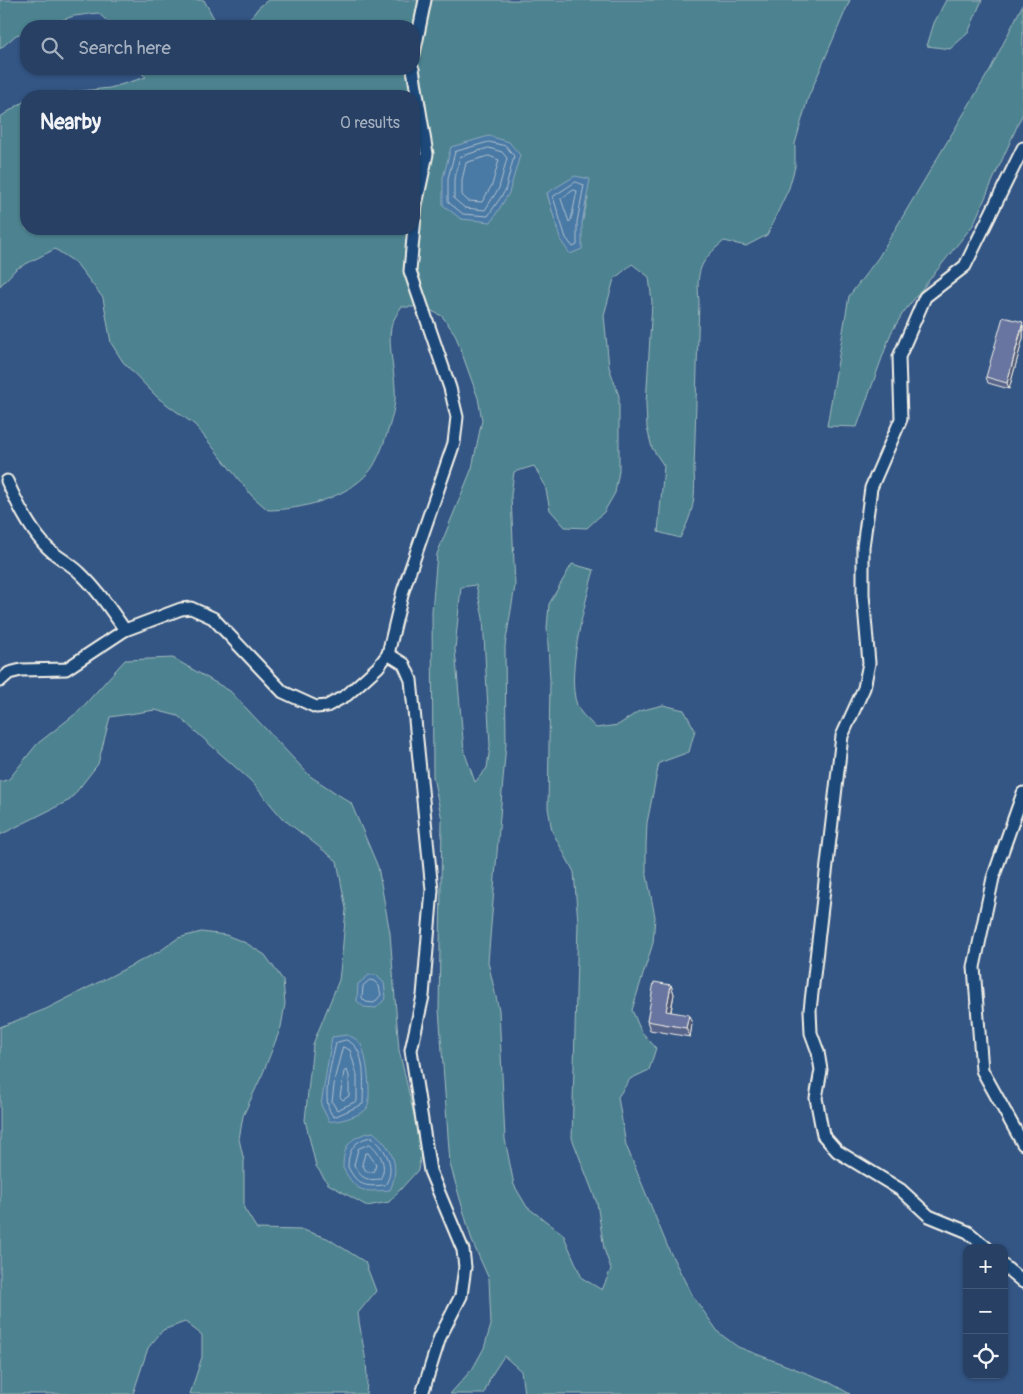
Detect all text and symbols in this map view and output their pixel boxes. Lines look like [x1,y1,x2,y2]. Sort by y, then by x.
search box [20,20,420,75]
icon: search [38,34,66,62]
text: Search here [78,36,171,60]
text: Nearby [40,109,101,136]
text: 0 results [340,113,400,133]
map controls [963,1244,1008,1379]
button: + [963,1244,1008,1289]
button: − [963,1289,1008,1334]
button: locate [963,1334,1008,1379]

